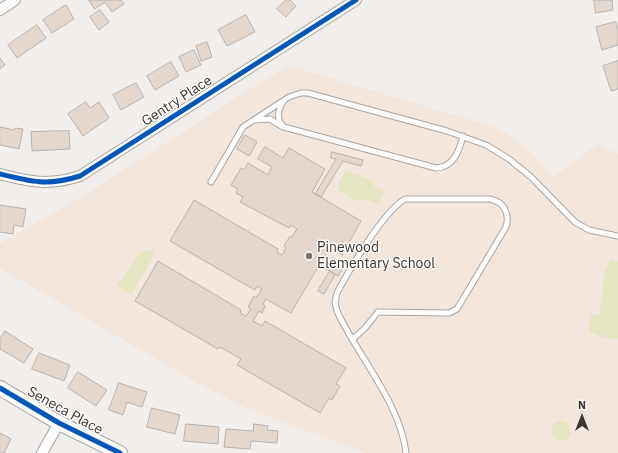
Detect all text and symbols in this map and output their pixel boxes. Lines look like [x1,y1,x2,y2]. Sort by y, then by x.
street label: Gentry Place [139,72,215,130]
place label: Pinewood Elementary School [317,240,435,272]
marker: Pinewood Elementary School [304,251,314,261]
street label: Seneca Place [24,383,106,439]
north arrow [562,397,602,437]
text: N [578,398,586,412]

